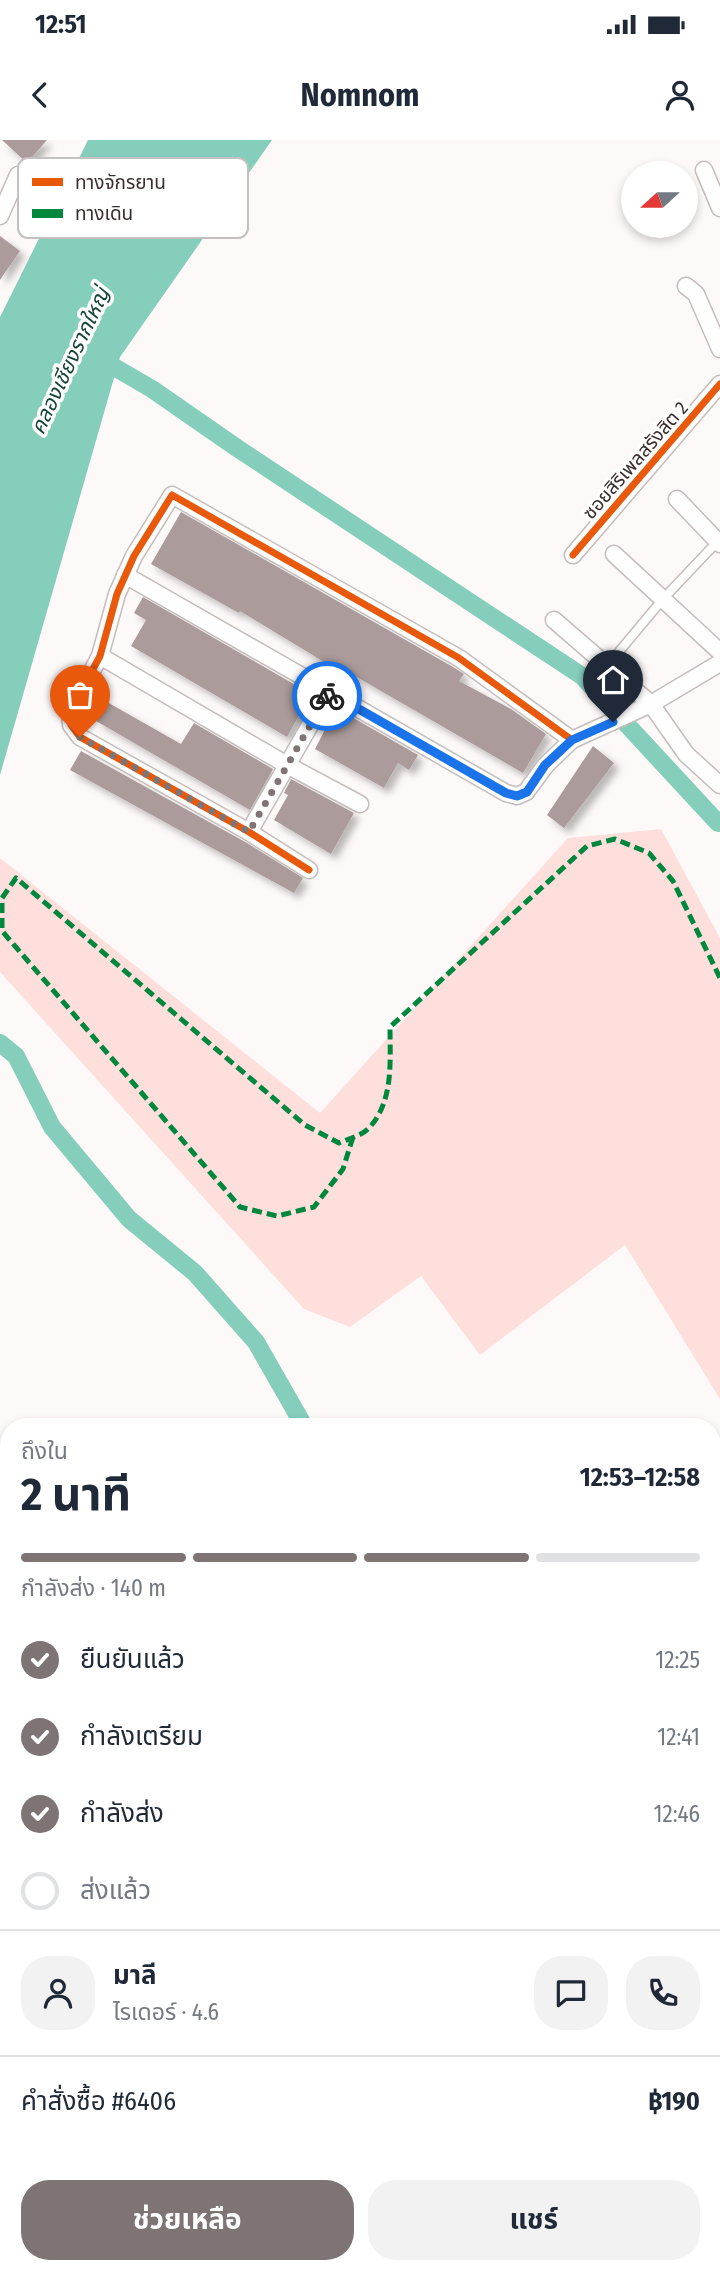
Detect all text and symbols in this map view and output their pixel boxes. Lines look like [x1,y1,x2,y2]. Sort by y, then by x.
text: 12:51 [35,9,87,40]
icon: back [21,76,59,114]
text: Nomnom [301,76,419,114]
icon: person [661,76,699,114]
legend [18,158,248,238]
north arrow [621,161,698,238]
map controls [621,161,698,238]
text: ทางจักรยาน [75,171,166,194]
text: ทางเดิน [75,202,133,225]
water label: คลองเชียงรากใหญ่ [25,281,117,438]
street label: ซอยสิริเพลสรังสิต 2 [578,397,693,524]
pin [583,650,643,722]
courier [292,661,362,731]
icon: home [594,661,632,699]
pin [50,665,110,737]
icon: bag [61,676,99,714]
icon: bike [308,677,346,715]
text: ถึงใน [21,1437,68,1465]
text: 12:53–12:58 [580,1462,700,1493]
text: 2 นาที [21,1467,131,1522]
text: กำลังส่ง · 140 m [21,1574,166,1602]
icon: check [21,1641,59,1679]
text: ยืนยันแล้ว [80,1644,185,1675]
text: 12:25 [655,1646,700,1674]
icon: check [21,1718,59,1756]
text: กำลังเตรียม [80,1721,203,1752]
text: 12:41 [657,1723,700,1751]
icon: check [21,1795,59,1833]
text: กำลังส่ง [80,1798,164,1829]
text: 12:46 [654,1800,700,1828]
text: ส่งแล้ว [80,1875,151,1906]
button: person [21,1956,95,2030]
button: chat [534,1956,608,2030]
button: phone [626,1956,700,2030]
text: มาลี [113,1960,157,1991]
text: ไรเดอร์ · 4.6 [113,1998,219,2026]
text: คำสั่งซื้อ #6406 [21,2086,176,2117]
text: ฿190 [648,2086,700,2117]
button: ช่วยเหลือ [21,2180,354,2260]
button: แชร์ [368,2180,700,2260]

